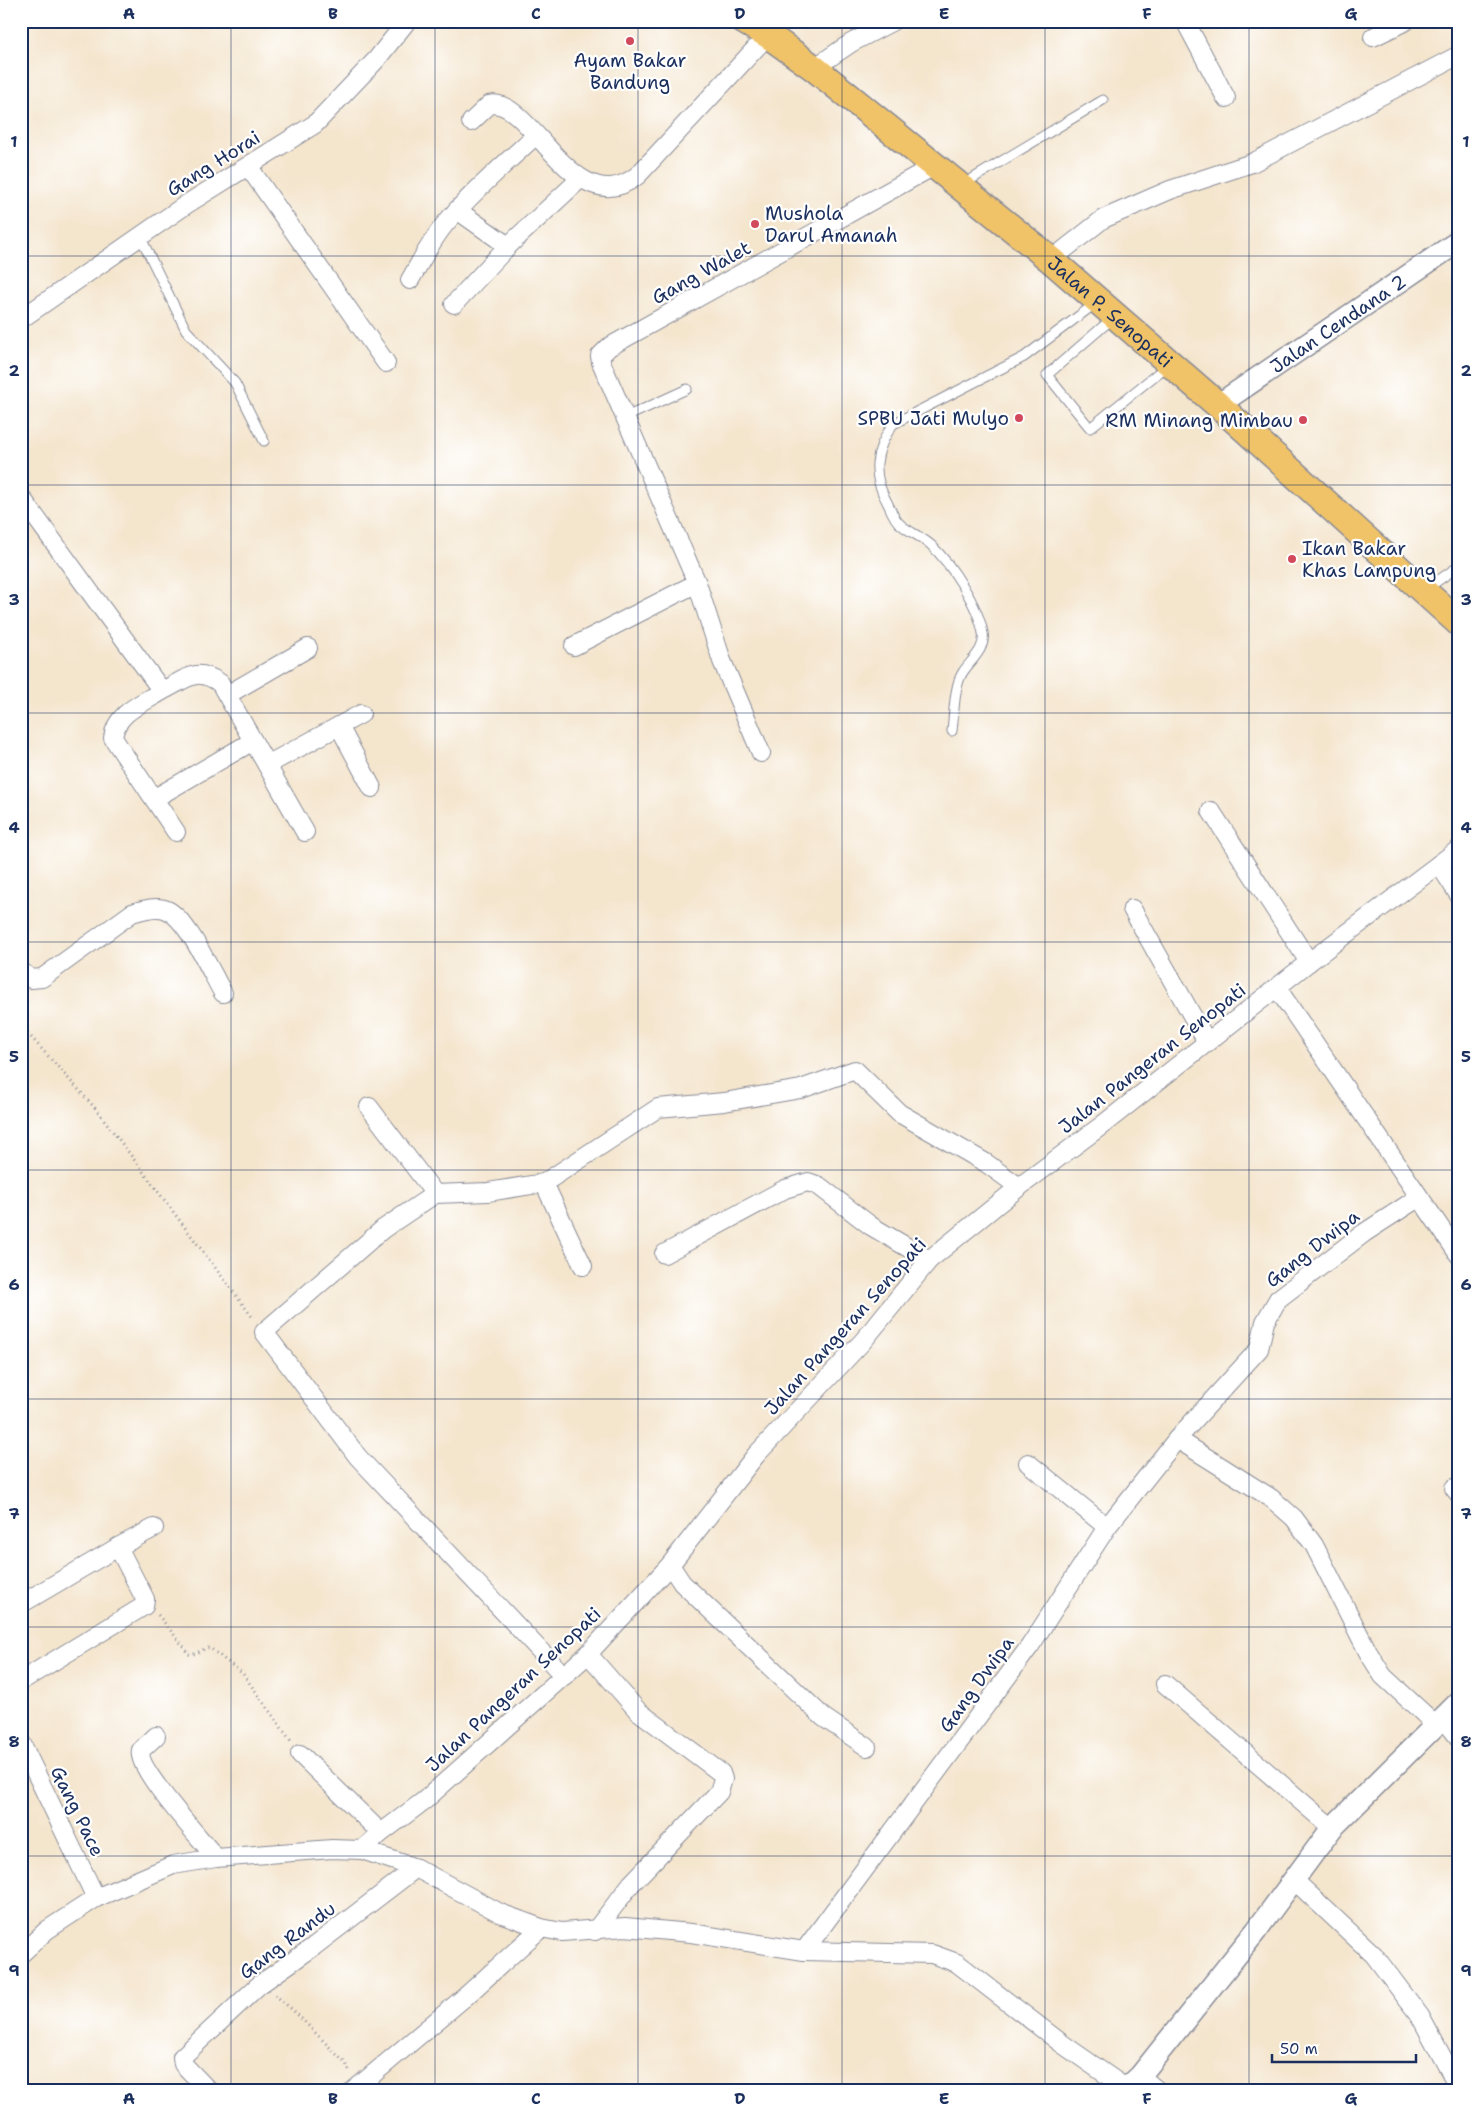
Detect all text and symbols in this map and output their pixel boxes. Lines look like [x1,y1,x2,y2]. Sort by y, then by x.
text: A [123,3,135,24]
text: B [328,3,338,24]
text: C [531,3,541,24]
text: D [734,3,746,24]
text: E [939,3,949,24]
text: F [1142,3,1152,24]
text: G [1345,3,1358,24]
marker: Ayam Bakar Bandung [624,35,636,47]
place label: Ayam Bakar Bandung [574,48,686,95]
street label: Gang Horai [162,125,265,202]
text: 1 [10,131,18,152]
text: 1 [1462,131,1470,152]
place label: Mushola Darul Amanah [765,201,898,248]
marker: Mushola Darul Amanah [749,218,761,230]
street label: Gang Walet [647,235,755,310]
street label: Jalan P. Senopati [1042,251,1178,373]
street label: Jalan Cendana 2 [1265,269,1411,379]
text: 2 [8,360,20,381]
text: 2 [1460,360,1472,381]
place label: SPBU Jati Mulyo [858,406,1009,431]
place label: RM Minang Mimbau [1105,408,1293,433]
marker: SPBU Jati Mulyo [1013,412,1025,424]
marker: RM Minang Mimbau [1297,414,1309,426]
place label: Ikan Bakar Khas Lampung [1302,536,1436,583]
marker: Ikan Bakar Khas Lampung [1286,553,1298,565]
text: 3 [8,589,20,610]
text: 3 [1460,589,1472,610]
text: 4 [8,817,20,838]
text: 4 [1460,817,1472,838]
street label: Jalan Pangeran Senopati [1054,977,1251,1139]
text: 5 [9,1046,19,1067]
text: 5 [1461,1046,1471,1067]
street label: Gang Dwipa [1260,1204,1365,1293]
street label: Jalan Pangeran Senopati [759,1232,932,1421]
text: 6 [8,1274,20,1295]
text: 6 [1460,1274,1472,1295]
text: 7 [8,1503,20,1524]
text: 7 [1460,1503,1472,1524]
street label: Jalan Pangeran Senopati [420,1601,606,1777]
street label: Gang Dwipa [933,1631,1020,1737]
text: 8 [8,1731,20,1752]
text: 8 [1460,1731,1472,1752]
street label: Gang Pace [45,1762,110,1861]
street label: Gang Randu [234,1896,341,1985]
text: 9 [8,1960,20,1981]
text: 9 [1460,1960,1472,1981]
scale bar [1272,2032,1416,2064]
text: 50 m [1280,2039,1318,2059]
text: A [123,2088,135,2109]
text: B [328,2088,338,2109]
text: C [531,2088,541,2109]
text: D [734,2088,746,2109]
text: E [939,2088,949,2109]
text: F [1142,2088,1152,2109]
text: G [1345,2088,1358,2109]

